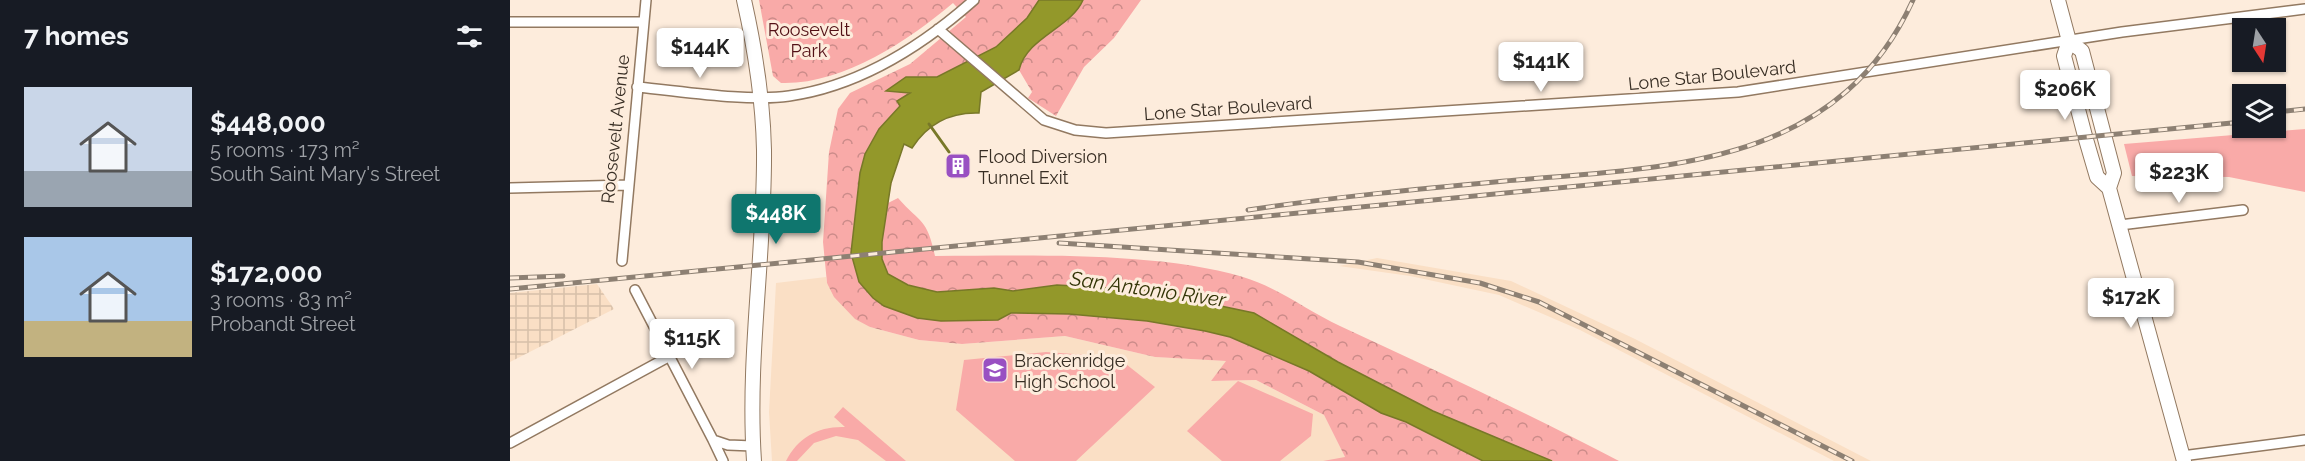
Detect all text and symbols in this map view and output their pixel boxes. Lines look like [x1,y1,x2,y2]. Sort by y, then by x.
north arrow [2232,18,2286,72]
map controls [2232,18,2286,138]
park label: Roosevelt Park [768,19,850,61]
icon: filters [453,20,486,53]
text: 7 homes [24,21,129,51]
pin: $144K [658,28,742,79]
text: $144K [671,35,729,59]
pin: $141K [1499,42,1583,93]
text: $141K [1512,49,1570,73]
street label: Roosevelt Avenue [597,53,633,205]
street label: Lone Star Boulevard [1627,56,1797,94]
pin: $206K [2023,70,2107,121]
text: $206K [2034,77,2096,101]
button: layers [2232,84,2286,138]
street label: Lone Star Boulevard [1143,92,1313,124]
text: $448,000 [210,108,326,138]
icon: home [72,111,144,183]
text: 5 rooms · 173 m² [210,138,360,162]
place label: Flood Diversion Tunnel Exit [978,146,1107,188]
building icon: Flood Diversion Tunnel Exit [943,151,973,181]
pin: $223K [2137,153,2221,204]
text: $223K [2149,160,2209,184]
text: South Saint Mary's Street [210,162,440,186]
pin: $448K [734,194,818,245]
text: $448K [746,201,806,225]
text: $172,000 [210,258,323,288]
icon: home [72,261,144,333]
water label: San Antonio River [1068,266,1228,312]
pin: $172K [2089,278,2173,329]
text: $172K [2102,285,2160,309]
text: 3 rooms · 83 m² [210,288,352,312]
text: Probandt Street [210,312,356,336]
pin: $115K [650,319,734,370]
text: $115K [664,326,720,350]
place label: Brackenridge High School [1014,350,1126,392]
school or university icon: Brackenridge High School [980,355,1010,385]

